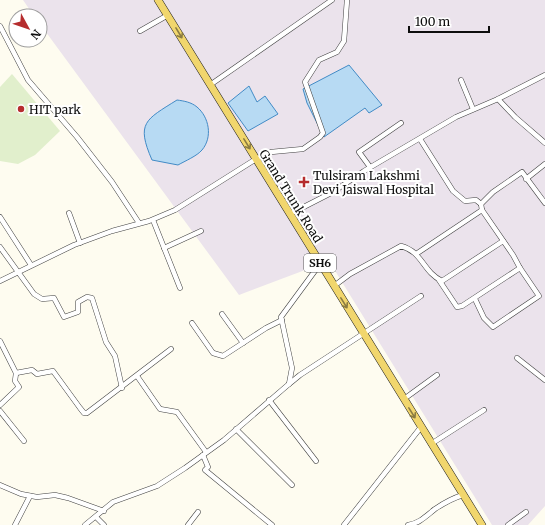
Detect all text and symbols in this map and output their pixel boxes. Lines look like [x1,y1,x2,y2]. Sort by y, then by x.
north arrow [8,8,48,48]
scale bar [409,8,489,34]
text: 100 m [415,14,450,29]
text: N [27,27,44,42]
one-way arrow [175,27,183,39]
place label: HIT park [29,102,81,117]
marker: HIT park [16,104,26,114]
one-way arrow [243,138,251,150]
street label: Grand Trunk Road [256,147,326,245]
place label: Tulsiram Lakshmi Devi Jaiswal Hospital [313,168,434,197]
marker: Tulsiram Lakshmi Devi Jaiswal Hospital [298,176,310,188]
road number: SH6 [304,254,336,272]
one-way arrow [340,297,348,308]
one-way arrow [409,407,417,419]

